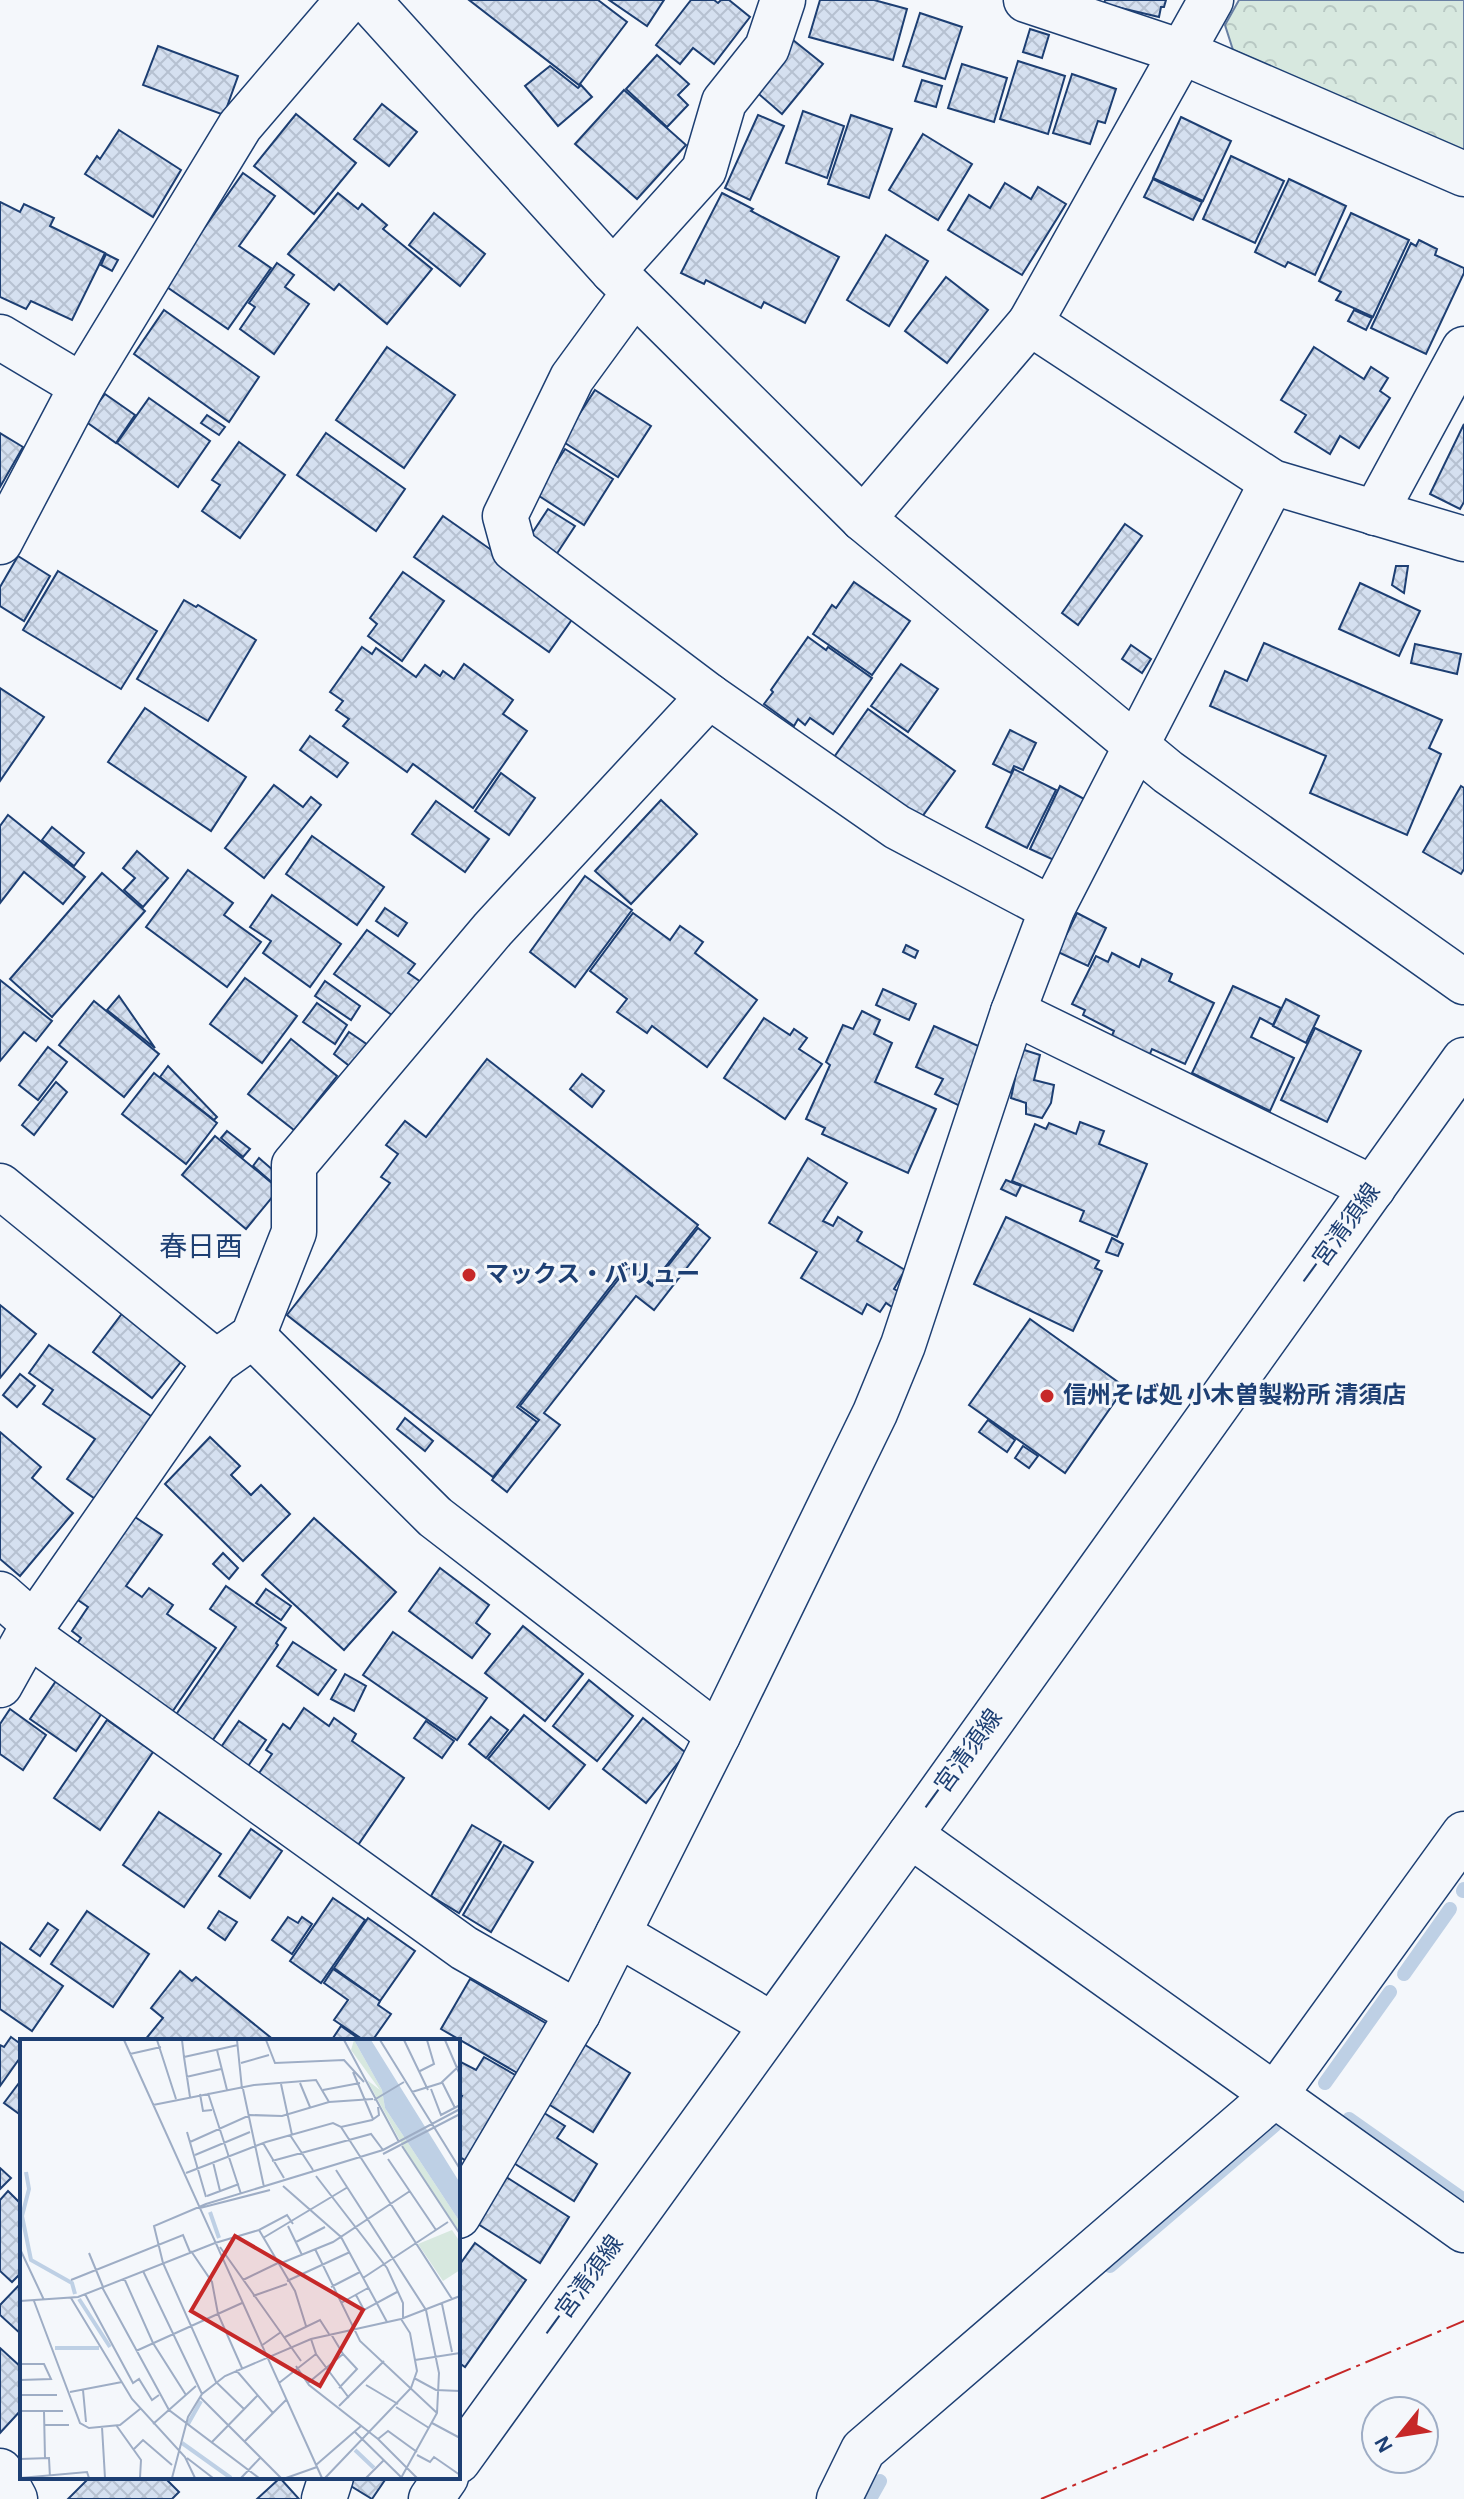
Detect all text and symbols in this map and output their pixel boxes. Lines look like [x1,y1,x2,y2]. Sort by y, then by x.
street label: 一宮清須線 [1293,1178,1385,1291]
district label: 春日酉 [159,1232,243,1262]
place label: マックス・バリュー [485,1261,700,1287]
marker: マックス・バリュー [460,1266,478,1284]
place label: 信州そば処 小木曽製粉所 清須店 [1063,1382,1406,1408]
marker: 信州そば処 小木曽製粉所 清須店 [1038,1387,1056,1405]
street label: 一宮清須線 [915,1704,1007,1817]
inset map [20,2039,460,2479]
street label: 一宮清須線 [536,2230,628,2343]
north arrow [1360,2395,1440,2475]
text: N [1370,2432,1397,2457]

